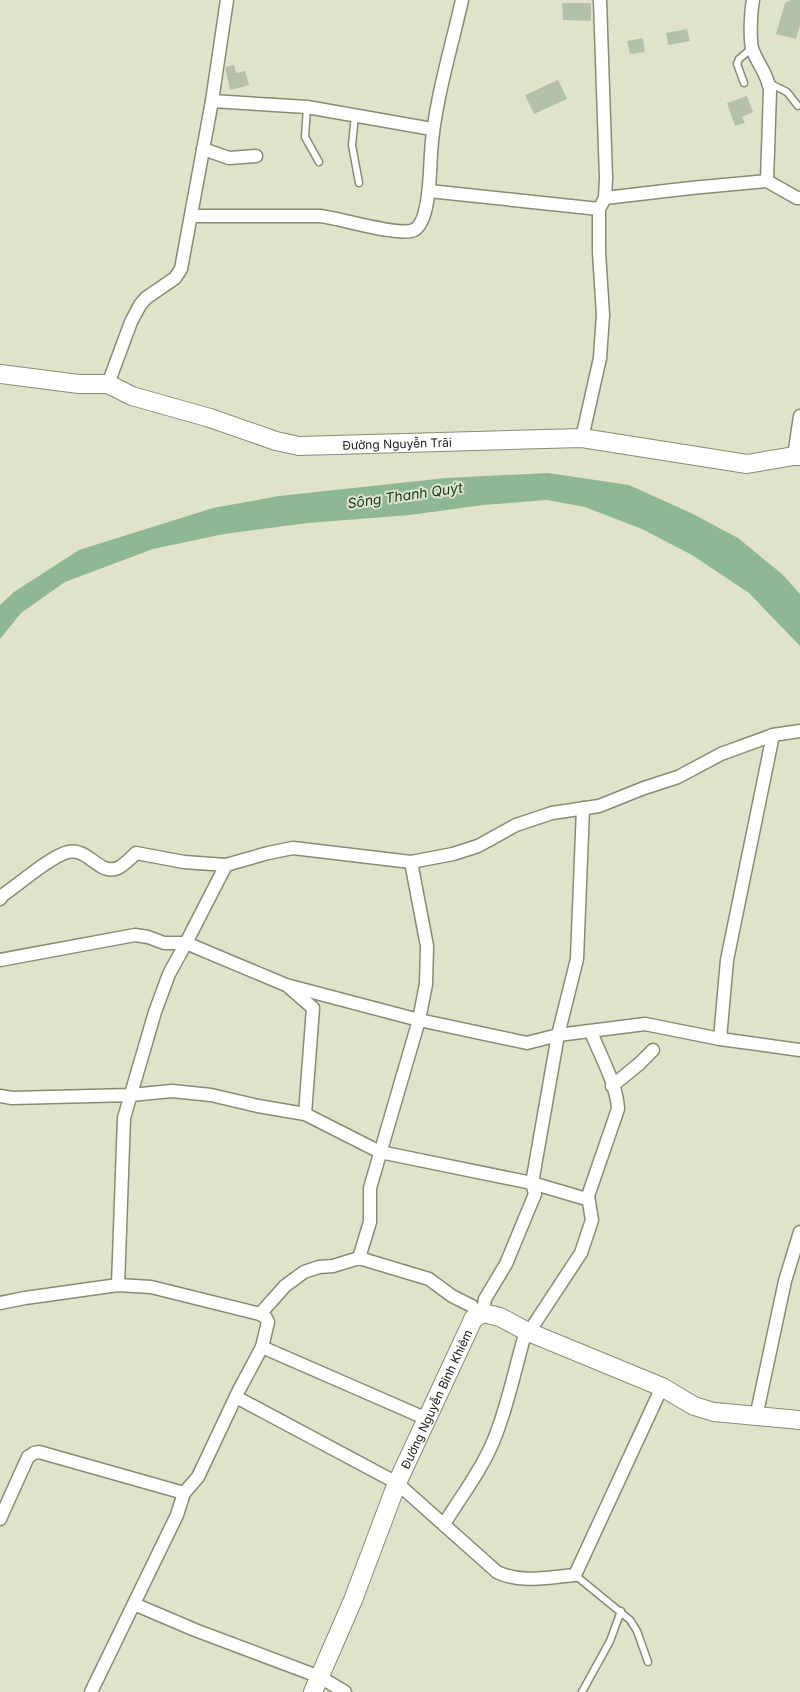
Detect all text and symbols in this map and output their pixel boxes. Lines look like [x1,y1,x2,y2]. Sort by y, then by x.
street label: Đường Nguyễn Trãi [342,434,452,452]
water label: Sông Thanh Quýt [346,478,464,512]
street label: Đường Nguyễn Bỉnh Khiêm [397,1327,475,1471]

